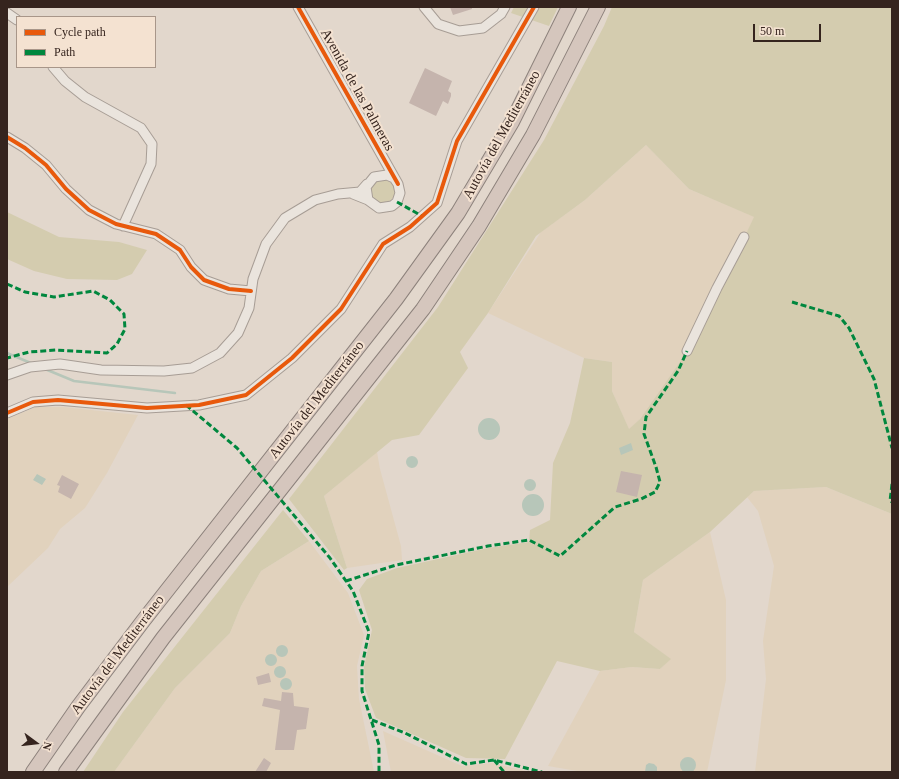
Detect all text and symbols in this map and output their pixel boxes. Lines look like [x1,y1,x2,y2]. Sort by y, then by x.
legend [16,16,156,68]
scale bar [755,16,823,42]
text: 50 m [760,24,784,38]
text: Cycle path [54,25,106,39]
street label: Avenida de las Palmeras [316,26,398,154]
text: Path [54,45,75,59]
street label: Autovía del Mediterráneo [460,68,544,202]
street label: Autovía del Mediterráneo [266,338,368,462]
street label: Autovía del Mediterráneo [68,592,168,718]
north arrow [16,723,56,763]
text: N [41,741,54,751]

